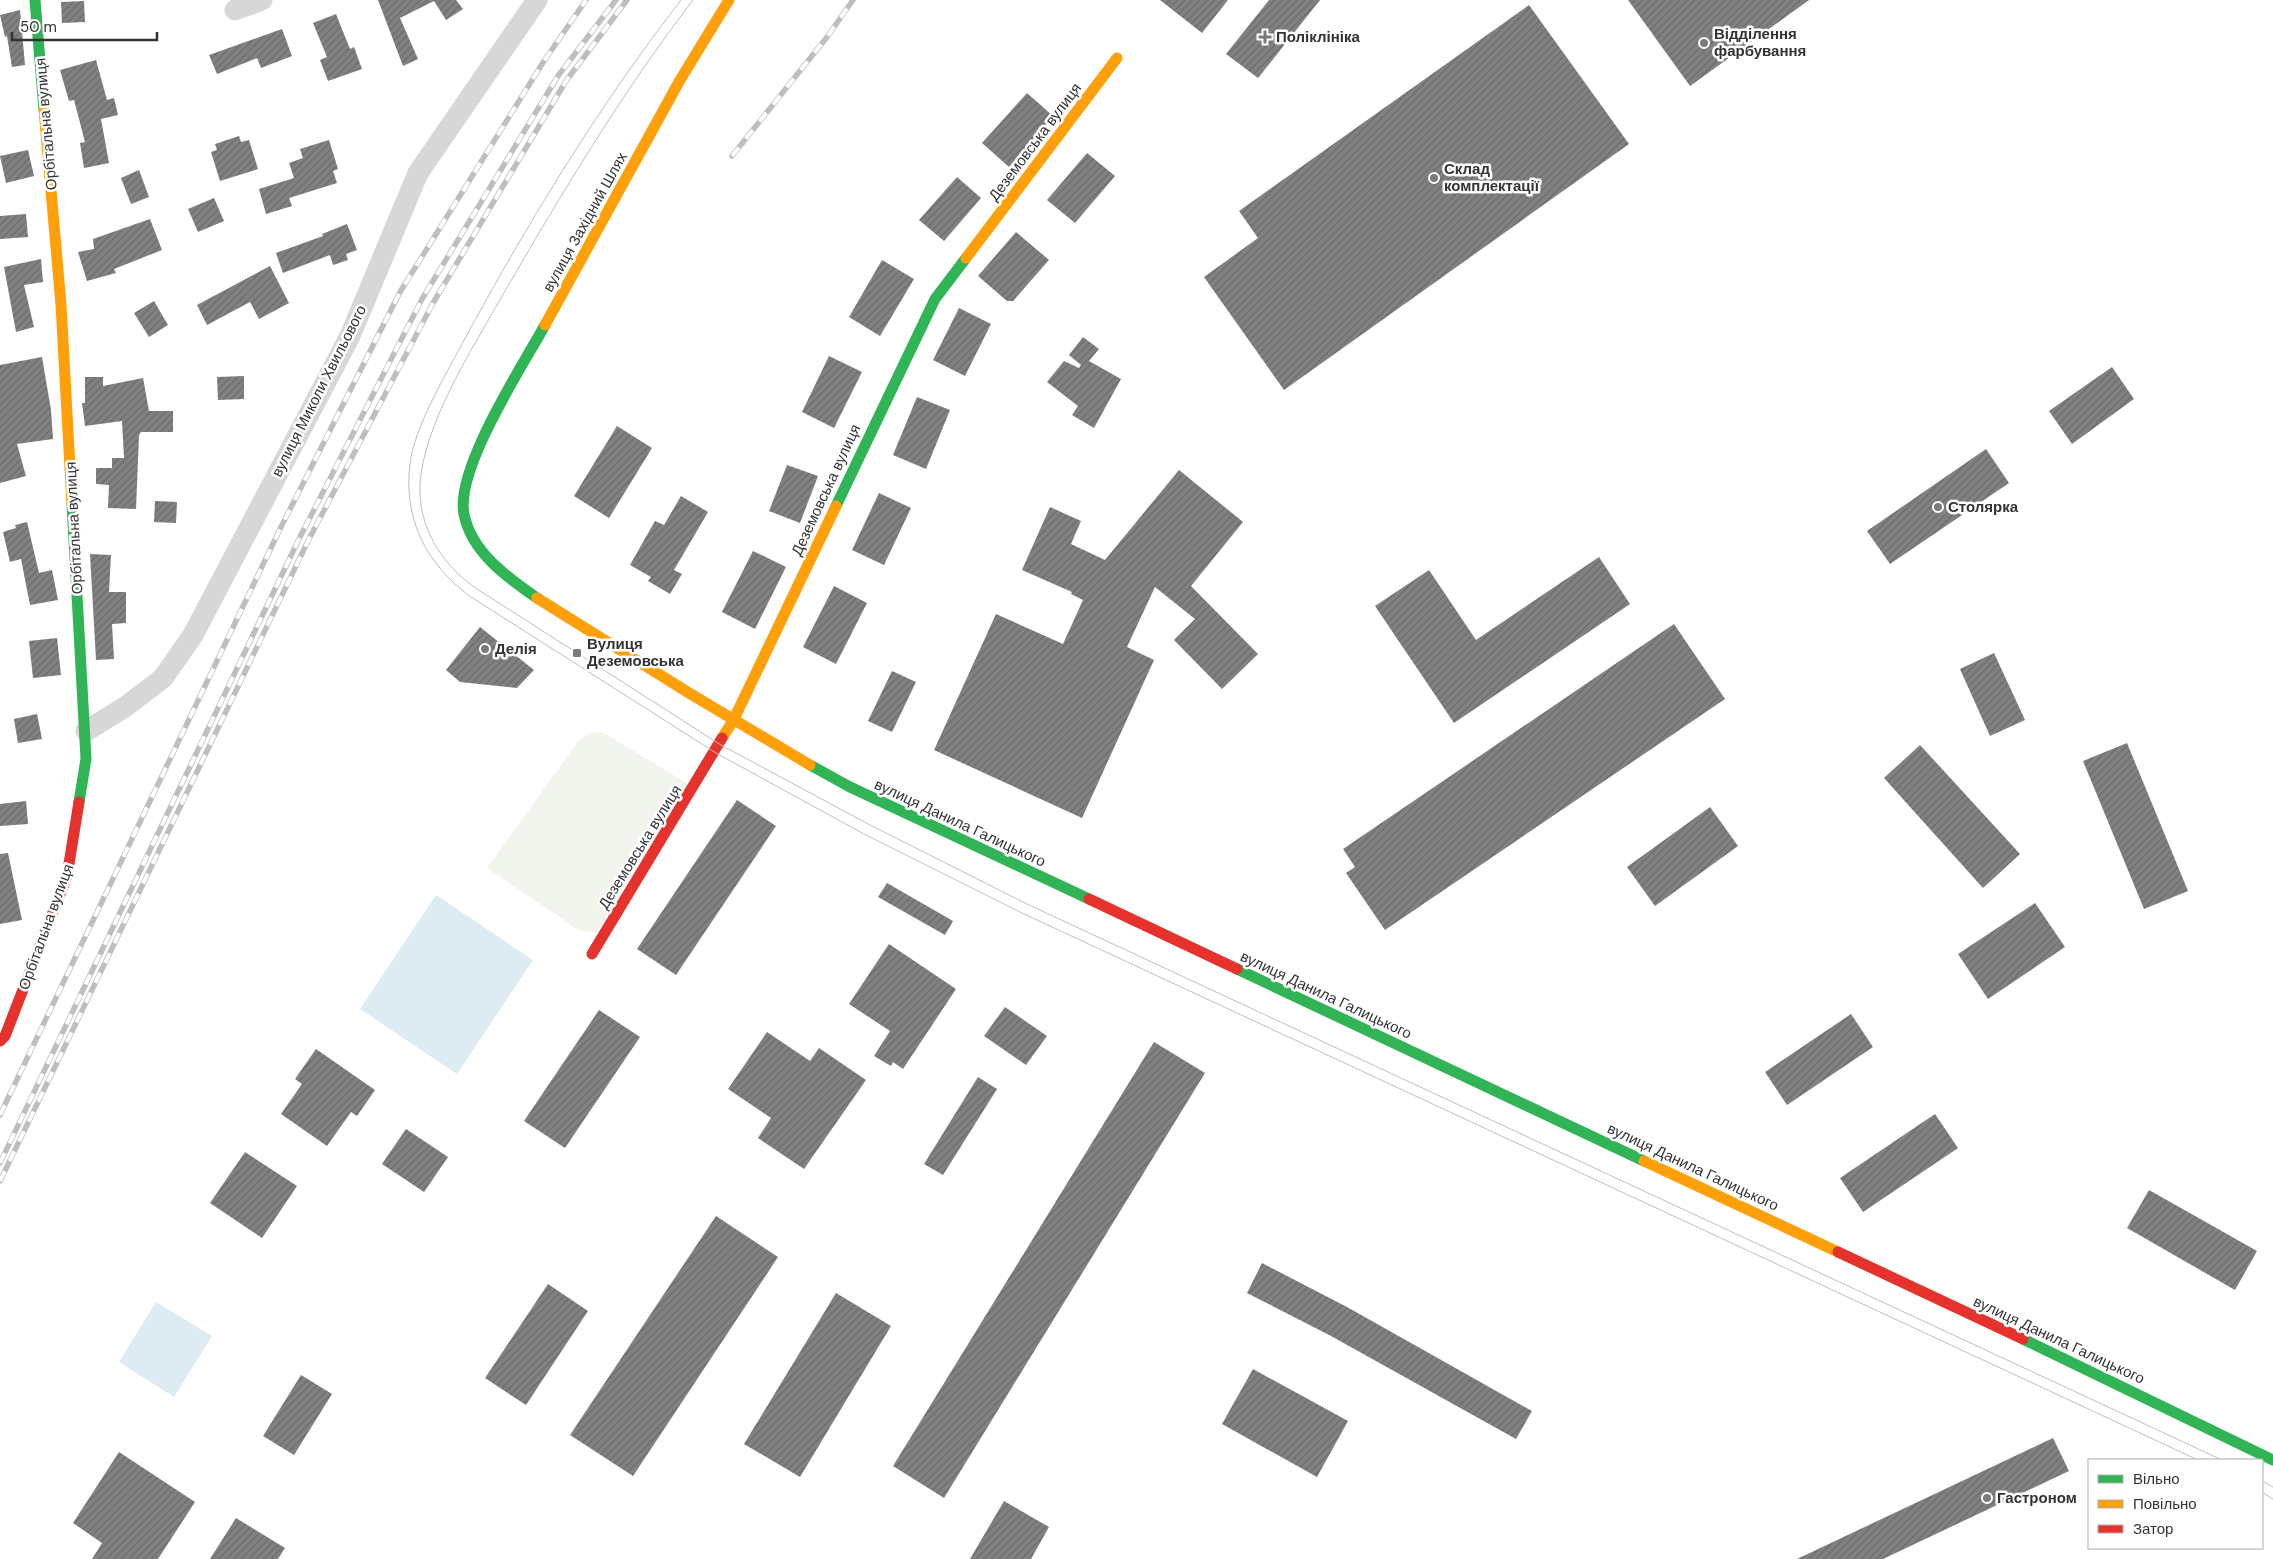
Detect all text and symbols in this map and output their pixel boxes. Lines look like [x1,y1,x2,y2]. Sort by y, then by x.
scale bar [12,10,158,42]
text: 50 m [20,17,57,37]
place label: Відділення фарбування [1714,24,1806,61]
place label: Поліклініка [1276,27,1360,47]
marker: Поліклініка [1258,30,1272,44]
marker: Відділення фарбування [1698,37,1710,49]
street label: Орбітальна вулиця [30,57,62,191]
street label: Деземовська вулиця [984,79,1086,205]
street label: вулиця Західний Шлях [538,148,632,295]
place label: Склад комплектації [1444,159,1540,196]
marker: Склад комплектації [1428,172,1440,184]
street label: вулиця Миколи Хвильового [267,302,371,480]
street label: Деземовська вулиця [787,421,865,559]
street label: Орбітальна вулиця [61,461,87,595]
place label: Столярка [1948,497,2019,517]
marker: Столярка [1932,501,1944,513]
place label: Вулиця Деземовська [587,634,685,671]
place label: Делія [495,639,537,659]
marker: Делія [479,643,491,655]
marker: Вулиця Деземовська [571,647,583,659]
street label: вулиця Данила Галицького [871,775,1049,871]
street label: Деземовська вулиця [594,781,686,913]
street label: Орбітальна вулиця [14,861,78,993]
street label: вулиця Данила Галицького [1237,947,1415,1043]
street label: вулиця Данила Галицького [1604,1119,1782,1215]
street label: вулиця Данила Галицького [1970,1292,2148,1388]
legend [2088,1459,2263,1549]
text: Вільно [2133,1469,2180,1489]
place label: Гастроном [1997,1488,2077,1508]
marker: Гастроном [1981,1492,1993,1504]
text: Повільно [2133,1494,2197,1514]
text: Затор [2133,1519,2173,1539]

